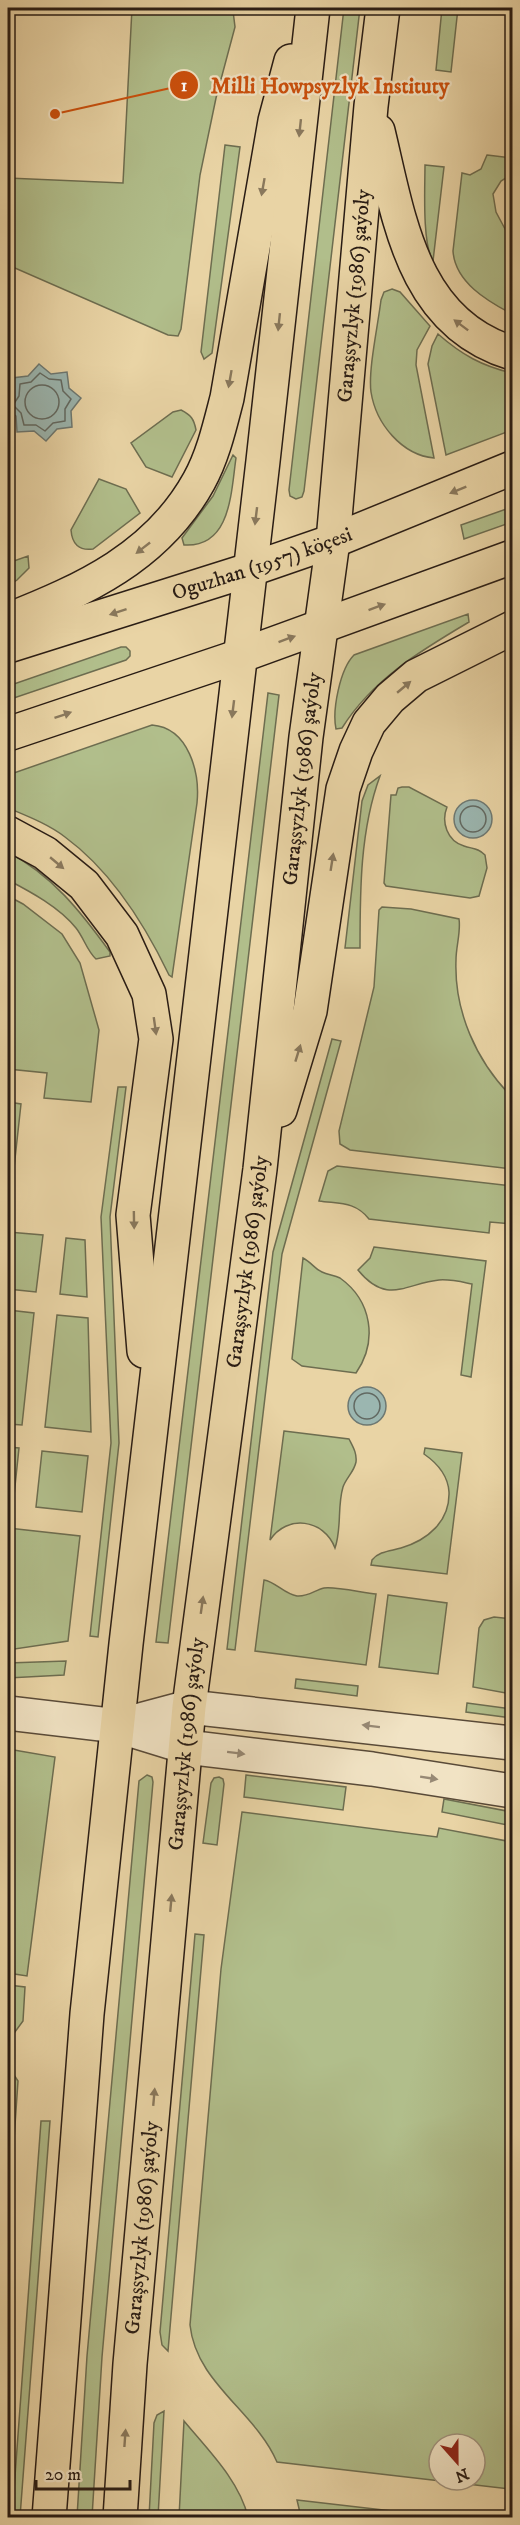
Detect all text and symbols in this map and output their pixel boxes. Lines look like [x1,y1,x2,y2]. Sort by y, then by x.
callout: Milli Howpsyzlyk Instituty [169,65,462,105]
text: Milli Howpsyzlyk Instituty [211,73,450,100]
text: 1 [181,75,188,97]
one-way arrow [295,119,305,138]
one-way arrow [259,178,268,197]
street label: Garaşsyzlyk (1986) şaýoly [332,187,377,404]
one-way arrow [274,313,283,332]
one-way arrow [454,319,469,331]
one-way arrow [225,370,234,389]
one-way arrow [449,485,467,495]
one-way arrow [252,506,261,525]
street label: Oguzhan (1957) köçesi [169,522,356,606]
one-way arrow [135,542,150,554]
one-way arrow [368,601,386,611]
one-way arrow [109,608,127,617]
one-way arrow [278,633,296,643]
street label: Garaşsyzlyk (1986) şaýoly [277,670,328,887]
one-way arrow [396,680,412,693]
one-way arrow [229,700,238,719]
one-way arrow [54,710,72,720]
one-way arrow [328,852,337,871]
one-way arrow [49,856,64,869]
one-way arrow [150,1017,159,1036]
one-way arrow [294,1044,303,1062]
street label: Garaşsyzlyk (1986) şaýoly [221,1153,274,1370]
one-way arrow [129,1210,139,1229]
one-way arrow [198,1595,207,1614]
street label: Garaşsyzlyk (1986) şaýoly [163,1635,211,1852]
one-way arrow [361,1722,380,1731]
one-way arrow [226,1748,245,1757]
one-way arrow [420,1773,439,1782]
one-way arrow [167,1894,176,1913]
one-way arrow [149,2088,159,2107]
street label: Garaşsyzlyk (1986) şaýoly [120,2119,165,2336]
one-way arrow [121,2429,130,2448]
north arrow [427,2432,487,2492]
scale bar [36,2453,130,2491]
text: N [452,2463,472,2487]
text: 20 m [45,2464,81,2486]

